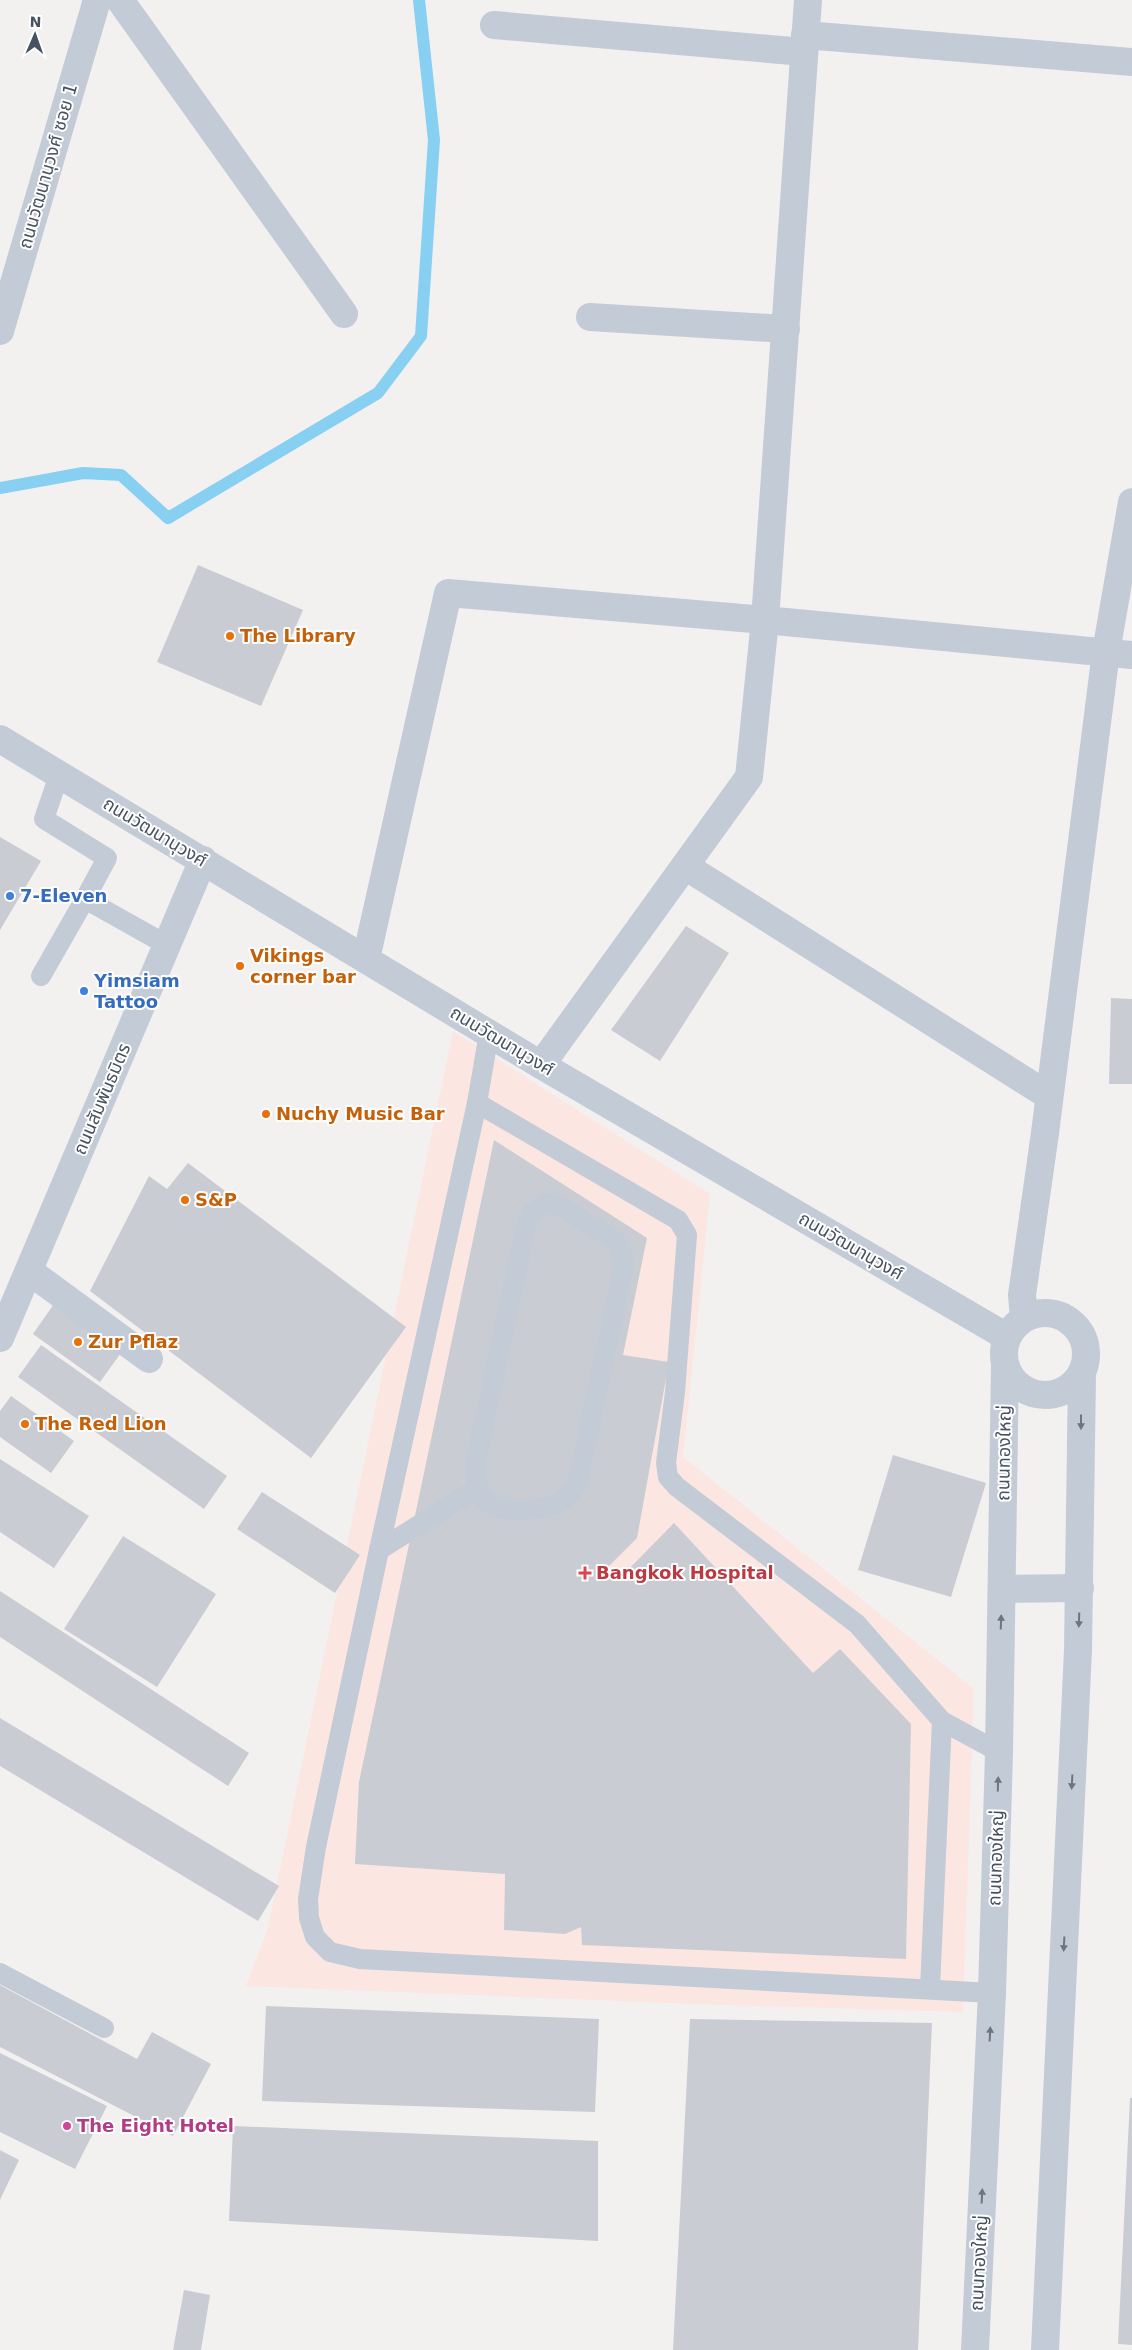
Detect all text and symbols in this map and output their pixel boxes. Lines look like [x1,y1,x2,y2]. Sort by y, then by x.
north arrow [10,10,60,60]
text: N [29,14,42,30]
street label: ถนนวัฒนานุวงศ์ ซอย 1 [14,81,82,251]
place label: The Library [240,625,356,646]
marker: The Library [224,630,236,642]
street label: ถนนวัฒนานุวงศ์ [99,792,211,872]
place label: 7-Eleven [20,885,107,906]
marker: 7-Eleven [4,890,16,902]
place label: Vikings corner bar [250,945,356,987]
marker: Vikings corner bar [234,960,246,972]
place label: Yimsiam Tattoo [93,970,180,1012]
marker: Yimsiam Tattoo [78,985,90,997]
street label: ถนนวัฒนานุวงศ์ [446,1001,558,1081]
street label: ถนนสัมพันธมิตร [69,1040,135,1158]
place label: Nuchy Music Bar [276,1103,445,1124]
marker: Nuchy Music Bar [260,1108,272,1120]
place label: S&P [195,1189,237,1210]
marker: S&P [179,1194,191,1206]
street label: ถนนวัฒนานุวงศ์ [795,1207,907,1285]
place label: Zur Pflaz [88,1331,178,1352]
marker: Zur Pflaz [72,1336,84,1348]
street label: ถนนทองใหญ่ [992,1405,1015,1501]
place label: The Red Lion [35,1413,167,1434]
one-way arrow [1077,1415,1085,1431]
marker: The Red Lion [19,1418,31,1430]
place label: Bangkok Hospital [596,1562,774,1583]
marker: Bangkok Hospital [578,1566,592,1580]
one-way arrow [1075,1612,1083,1628]
one-way arrow [997,1614,1005,1630]
one-way arrow [1068,1774,1076,1790]
one-way arrow [995,1776,1003,1792]
street label: ถนนทองใหญ่ [983,1810,1008,1906]
one-way arrow [1060,1937,1068,1953]
one-way arrow [986,2026,994,2042]
place label: The Eight Hotel [77,2115,234,2136]
marker: The Eight Hotel [61,2120,73,2132]
one-way arrow [979,2188,987,2204]
street label: ถนนทองใหญ่ [966,2214,991,2311]

